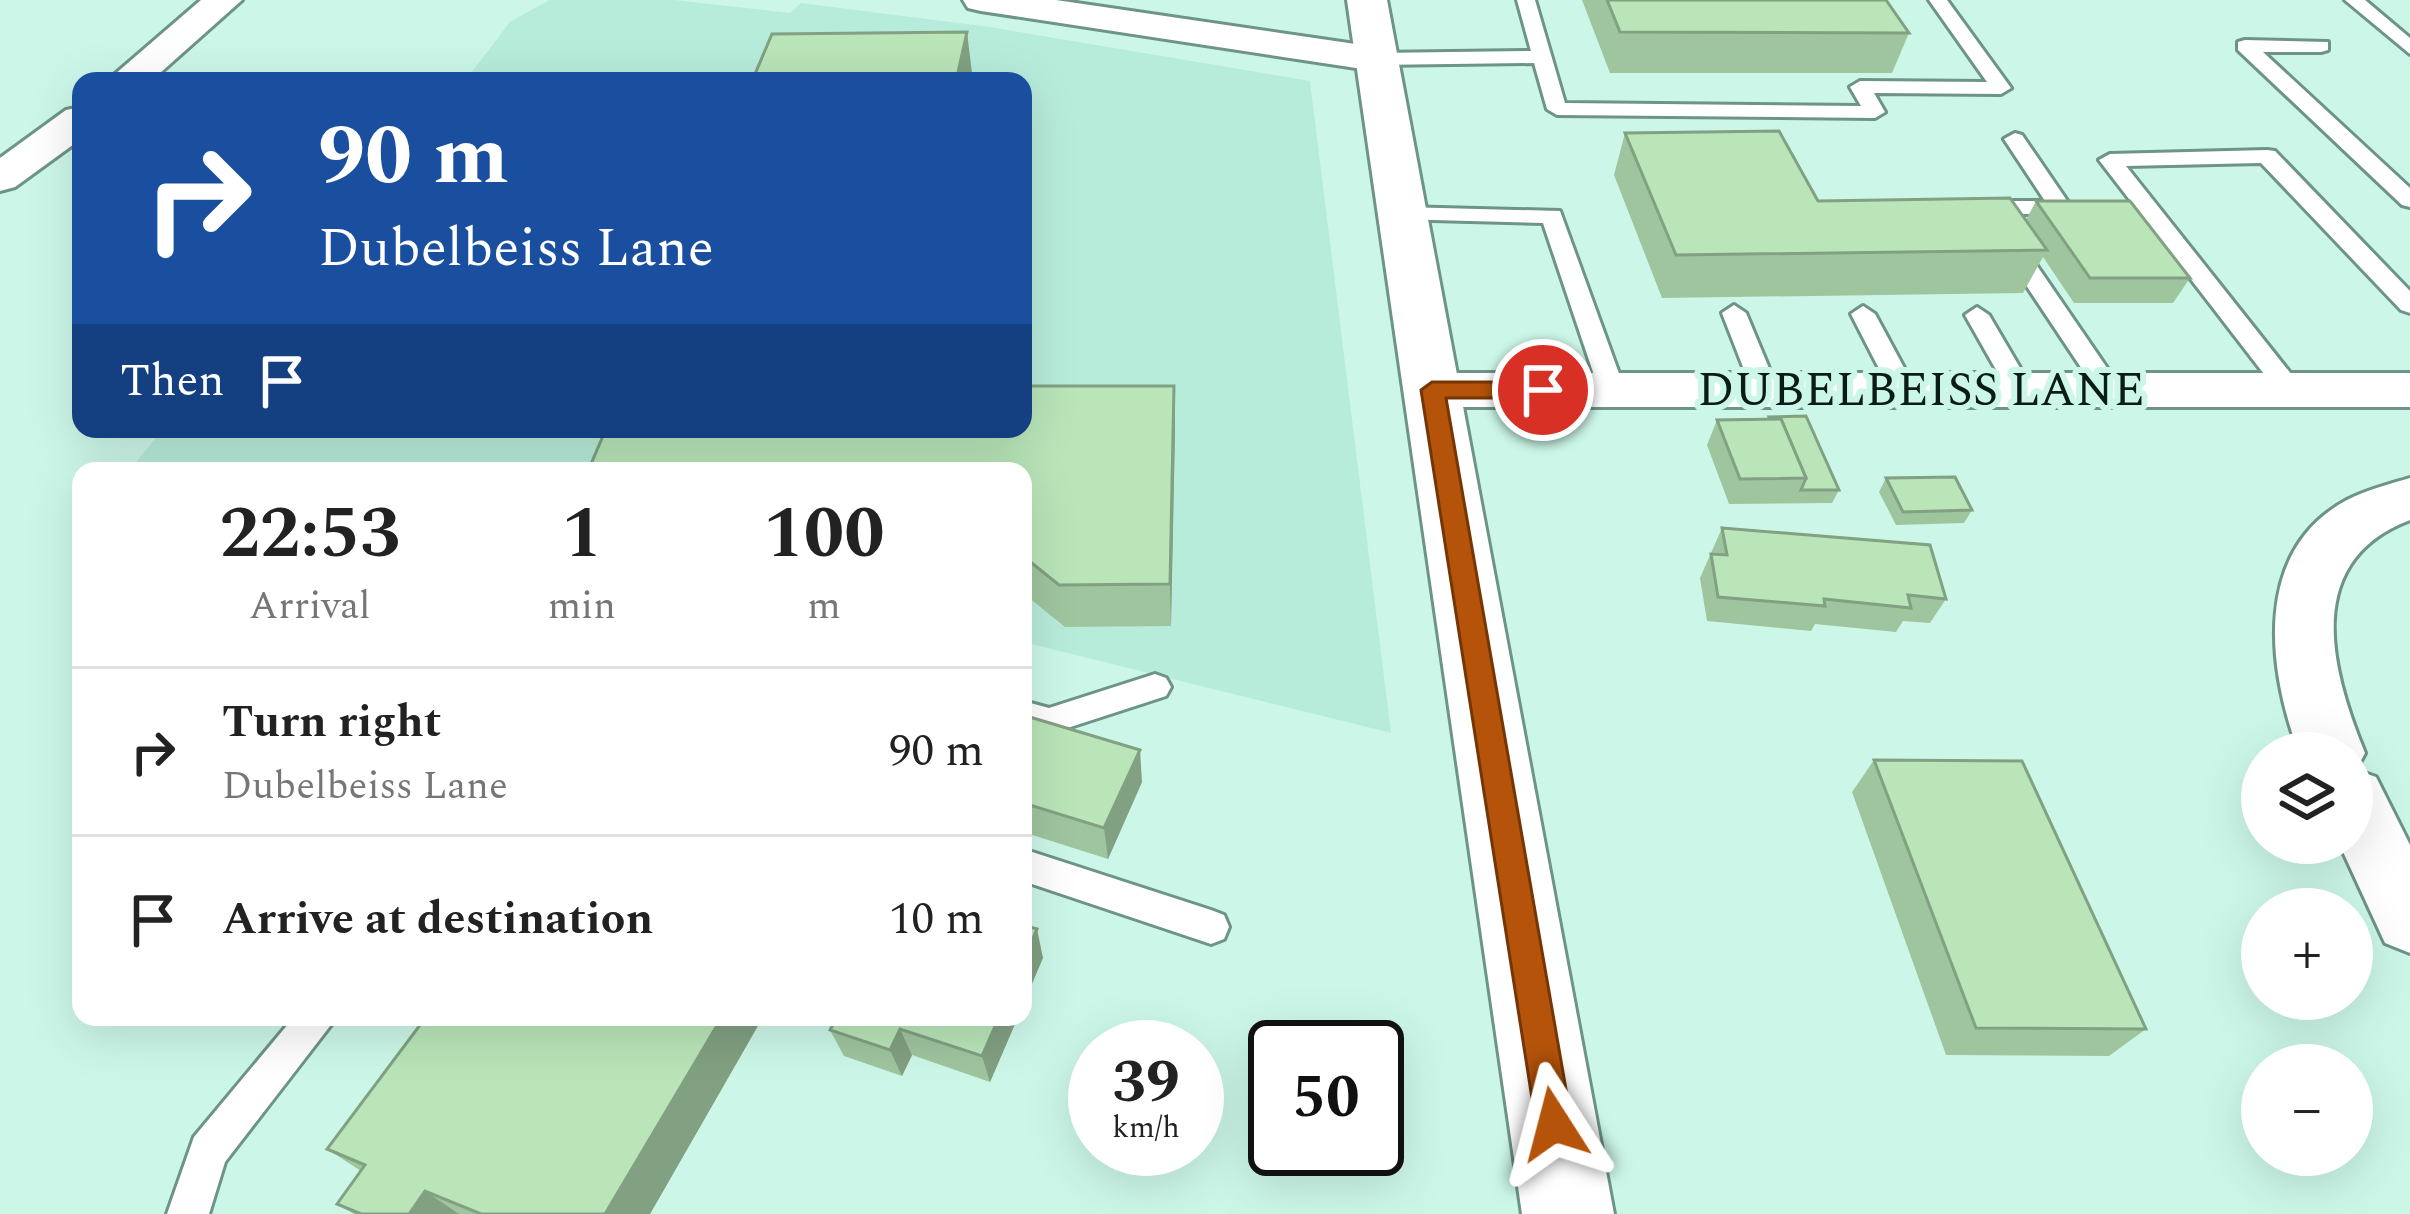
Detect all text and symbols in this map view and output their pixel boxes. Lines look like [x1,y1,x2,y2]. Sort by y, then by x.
text: 90 m [318,93,509,221]
icon: right [120,120,276,276]
text: Dubelbeiss Lane [318,208,714,290]
pin [1492,339,1594,441]
text: Then [120,347,225,416]
icon: arrive [249,348,315,414]
street label: DUBELBEISS LANE [1697,354,2145,427]
icon: arrive [1510,357,1576,423]
text: 22:53 [219,480,400,589]
text: 1 [562,480,602,589]
text: 100 [763,480,885,589]
text: Arrival [249,577,371,636]
text: min [548,577,616,636]
text: m [807,577,841,636]
text: Turn right [222,688,441,757]
text: 90 m [889,717,984,786]
icon: right [120,719,186,785]
map controls [2241,732,2373,1176]
button: layers [2241,732,2373,864]
text: Dubelbeiss Lane [222,757,508,816]
text: Arrive at destination [222,885,653,954]
text: 10 m [889,885,984,954]
icon: arrive [120,887,186,953]
button: + [2241,888,2373,1020]
speed limit sign: 50 [1248,1020,1404,1176]
text: 39 [1112,1037,1180,1129]
button: − [2241,1044,2373,1176]
position arrow [1491,1061,1617,1187]
text: km/h [1112,1105,1180,1151]

